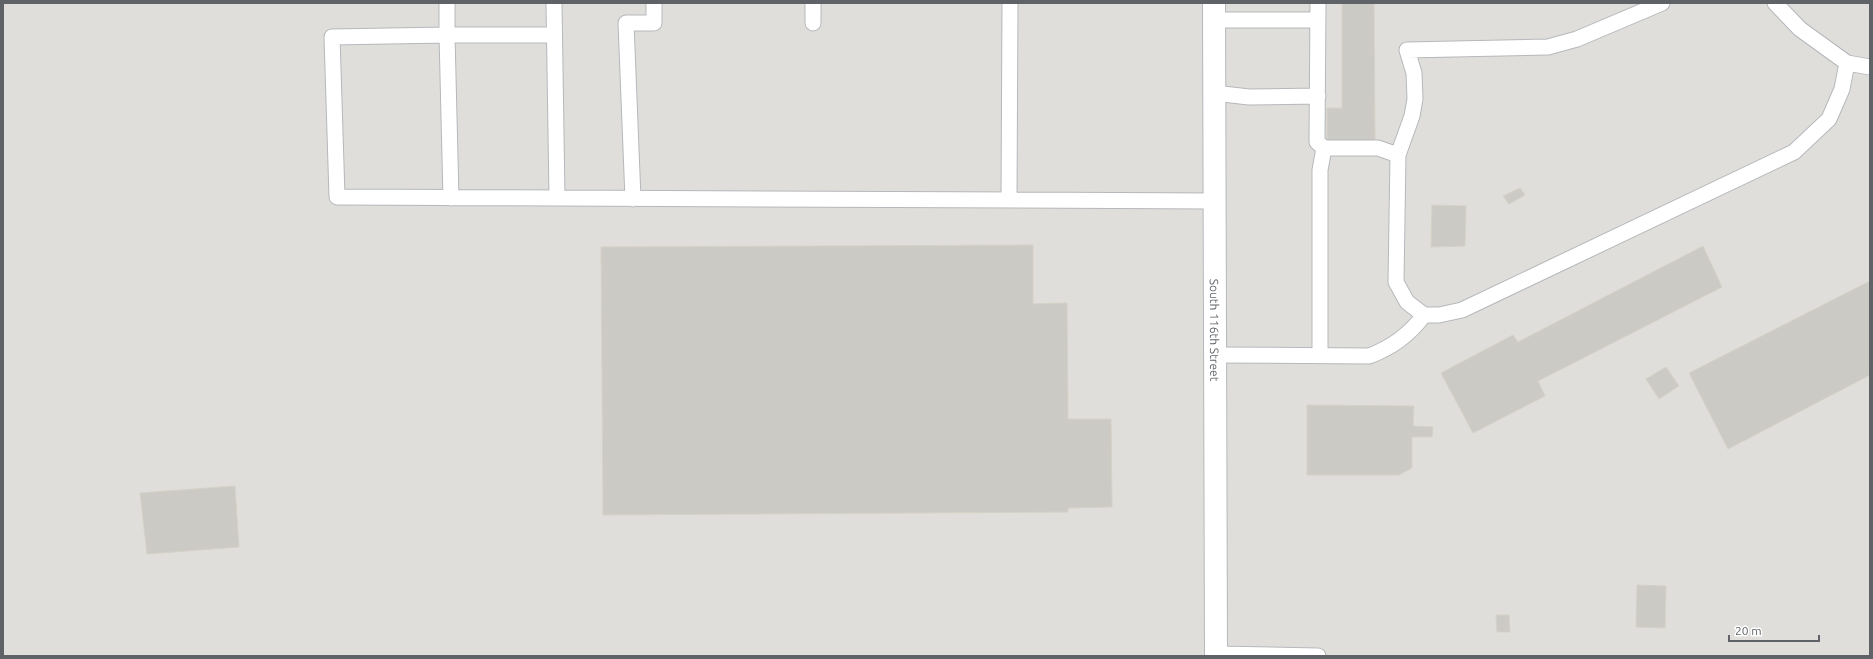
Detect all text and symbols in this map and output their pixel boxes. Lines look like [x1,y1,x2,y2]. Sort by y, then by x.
street label: South 116th Street [1208,279,1222,382]
scale bar [1729,617,1819,643]
text: 20 m [1735,624,1762,637]

